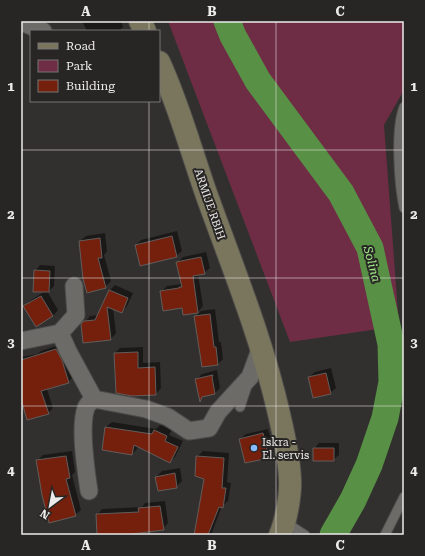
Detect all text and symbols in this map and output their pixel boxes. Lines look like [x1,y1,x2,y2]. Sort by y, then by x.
text: A [81,4,91,19]
text: B [207,4,217,19]
text: C [335,4,345,19]
legend [30,30,160,102]
text: Road [66,39,96,53]
text: Park [66,59,93,73]
text: 1 [7,79,15,94]
text: Building [66,79,115,93]
text: 1 [410,79,418,94]
street label: ARMIJE RBIH [191,167,228,241]
text: 2 [7,207,15,222]
text: 2 [410,207,418,222]
water label: Solina [360,244,383,283]
text: 3 [7,335,15,350]
text: 3 [410,335,418,350]
place label: Iskra - El. servis [262,436,309,462]
marker: Iskra - El. servis [249,443,259,453]
text: 4 [7,463,15,478]
text: 4 [410,463,418,478]
north arrow [30,486,70,526]
text: N [37,506,52,522]
text: A [81,538,91,553]
text: B [207,538,217,553]
text: C [335,538,345,553]

